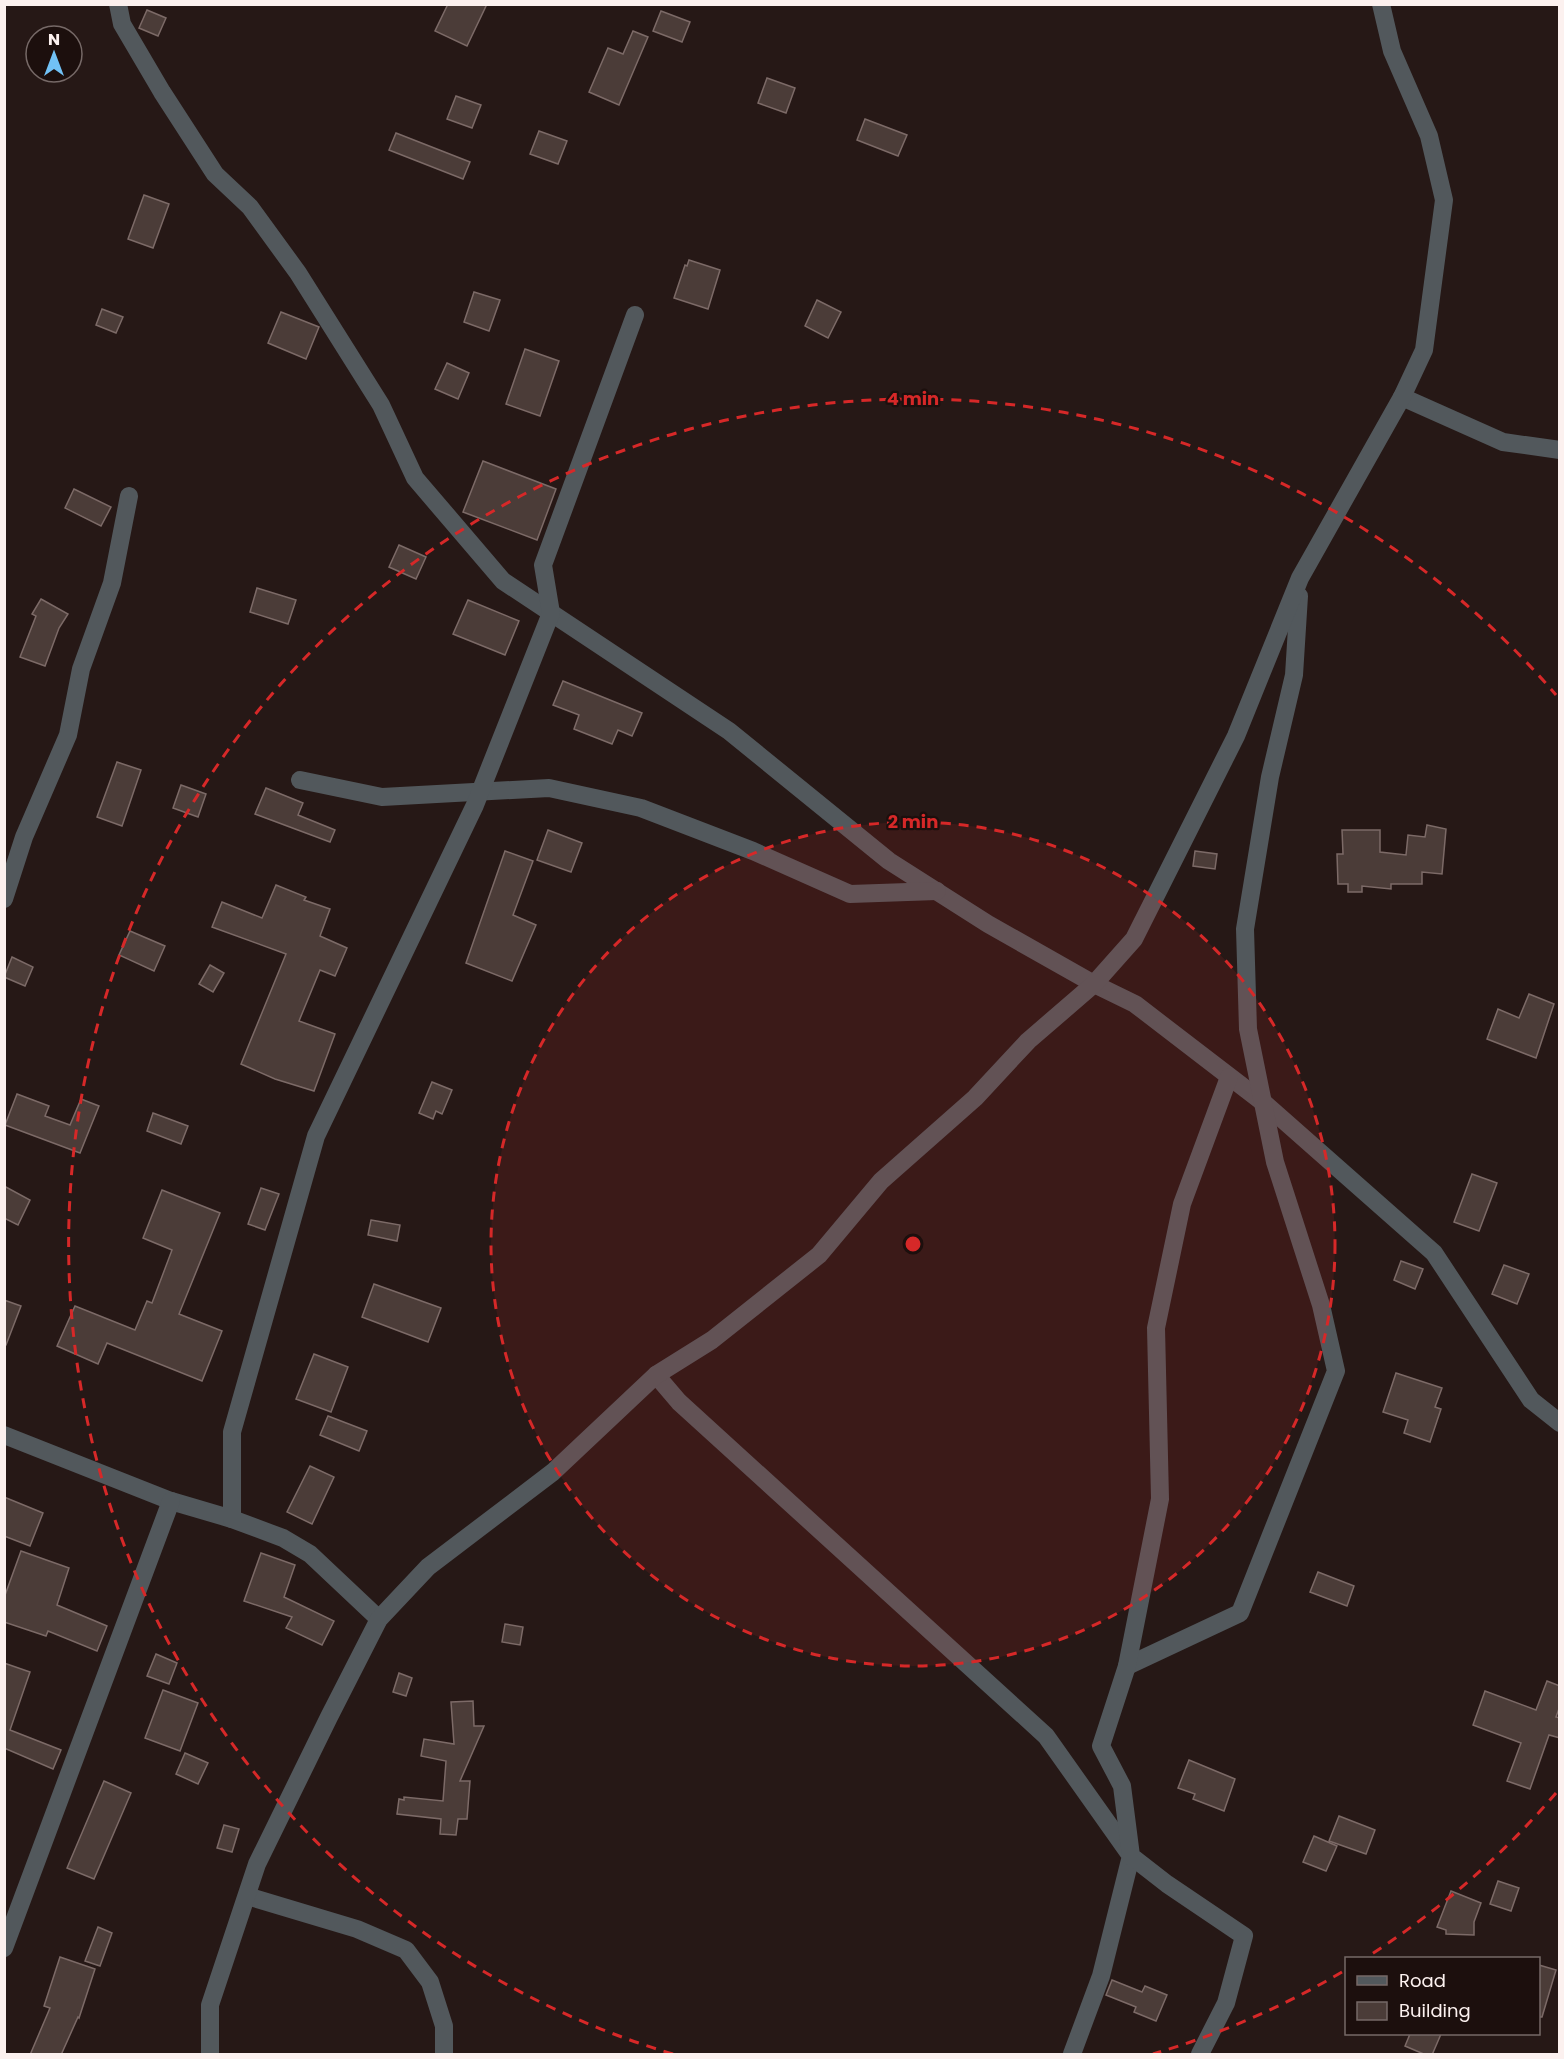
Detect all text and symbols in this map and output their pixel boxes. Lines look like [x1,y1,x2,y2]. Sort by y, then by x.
north arrow [24,24,84,84]
text: N [48,28,60,51]
text: 4 min [887,386,939,411]
text: 2 min [888,809,938,834]
centre of rings [903,1234,923,1254]
legend [1345,1957,1540,2035]
text: Road [1399,1968,1446,1993]
text: Building [1399,1998,1471,2023]

